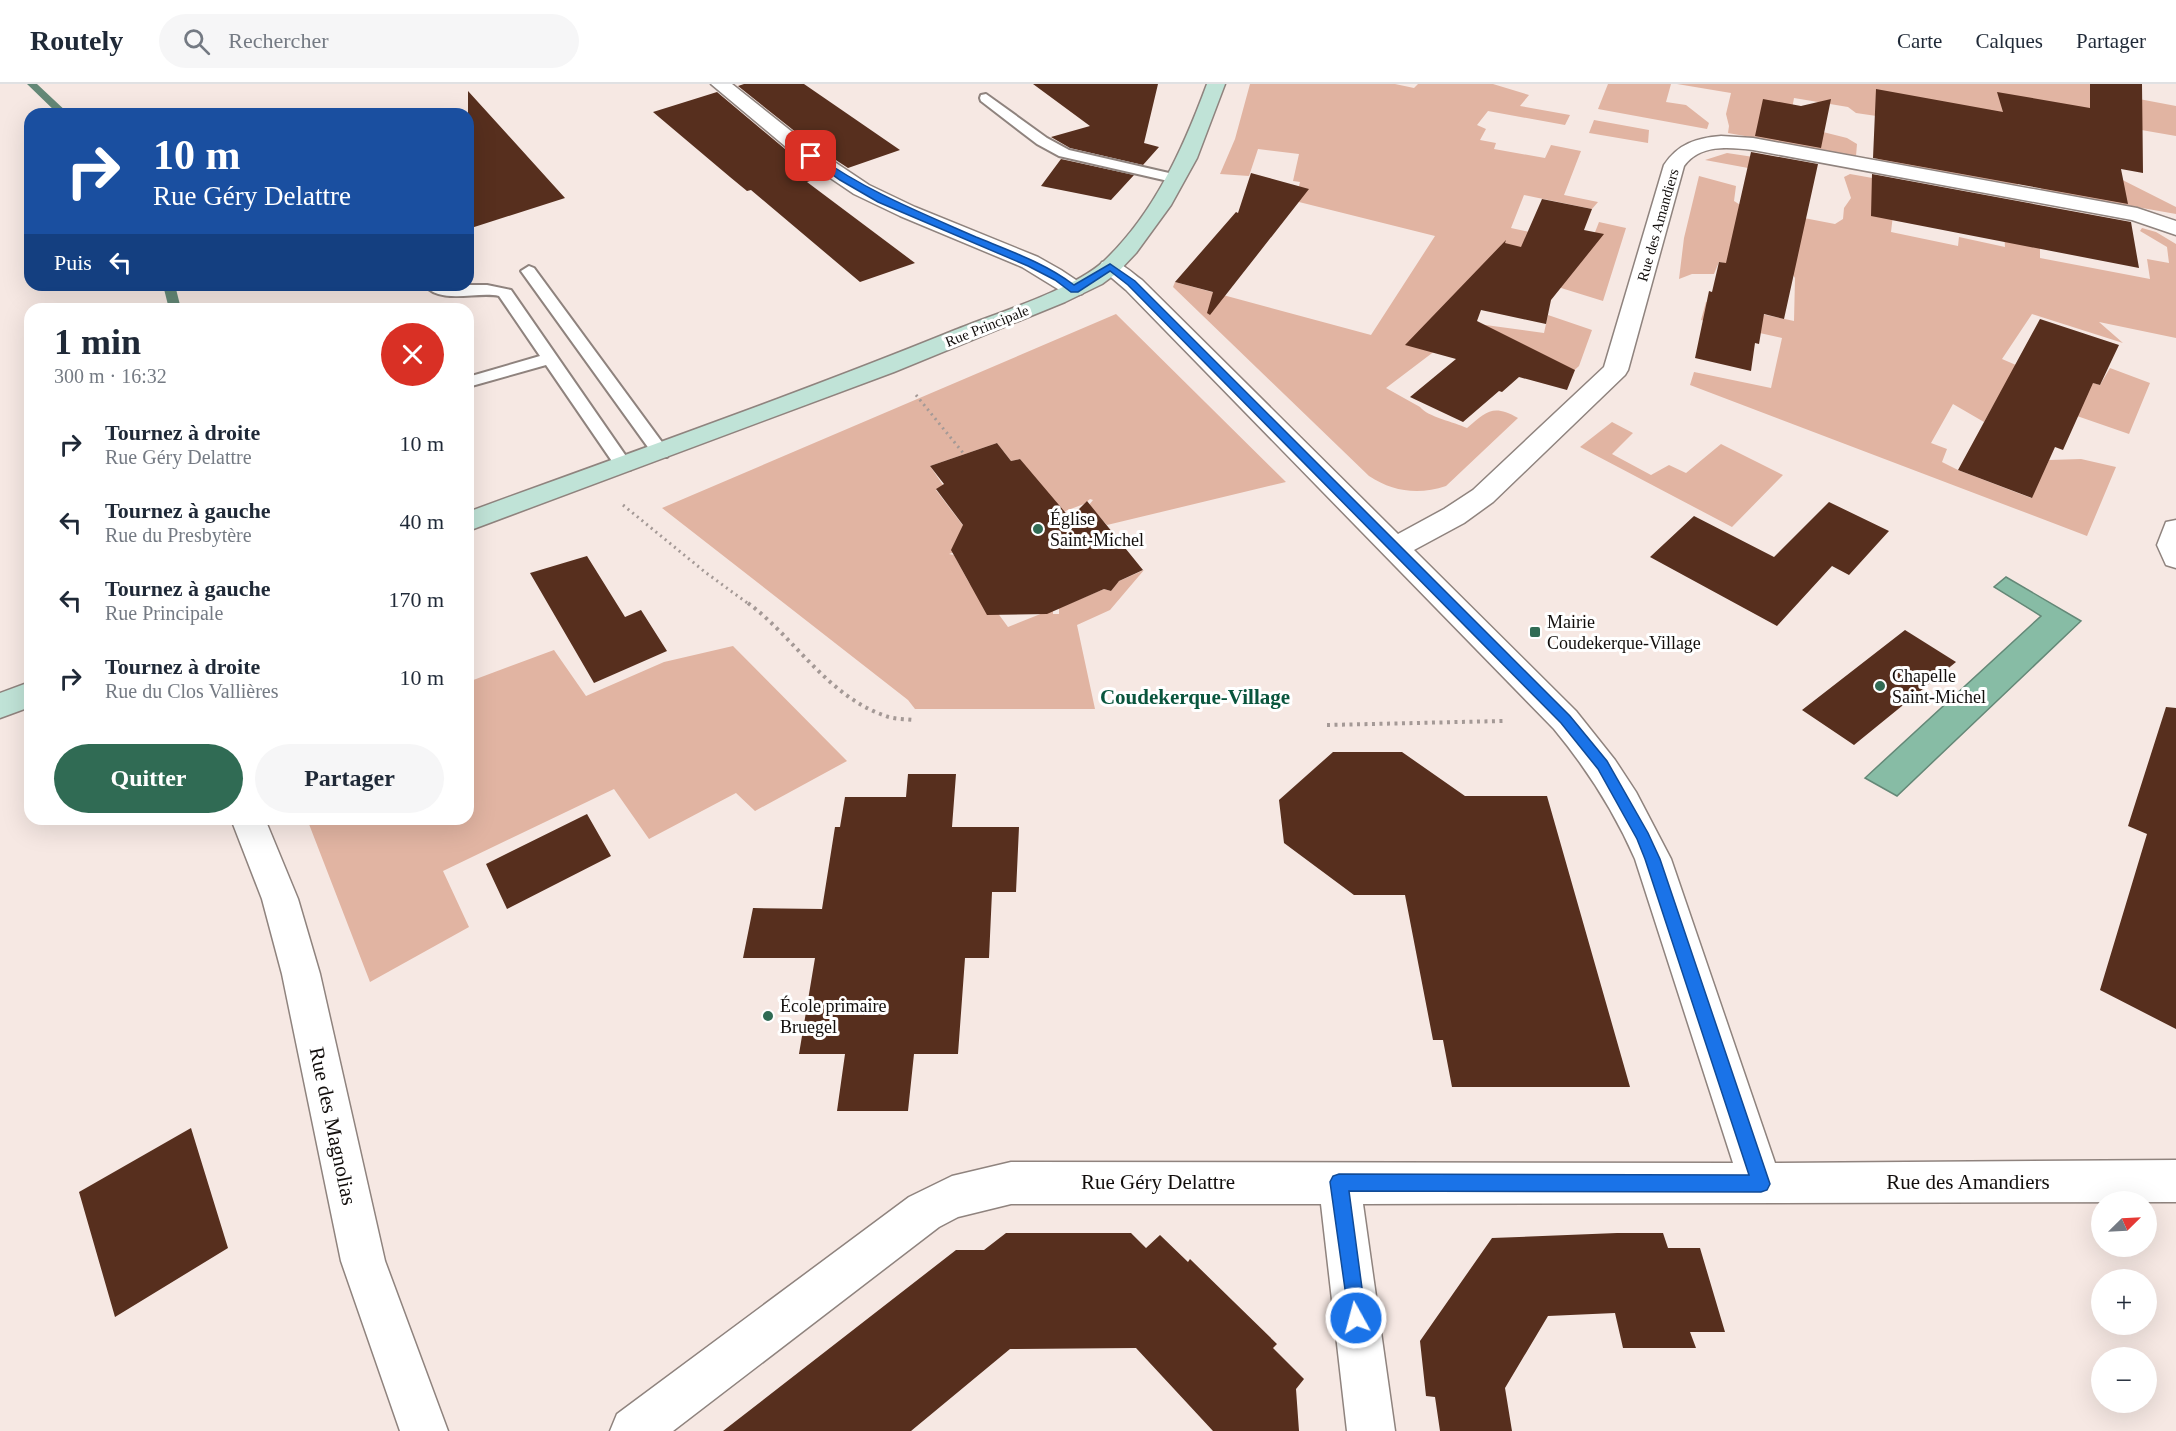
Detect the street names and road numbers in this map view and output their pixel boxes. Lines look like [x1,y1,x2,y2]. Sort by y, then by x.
street label: Rue des Amandiers [1634,167,1682,283]
street label: Rue Principale [943,302,1031,350]
street label: Rue des Magnolias [305,1045,361,1207]
street label: Rue Géry Delattre [1081,1170,1235,1194]
street label: Rue des Amandiers [1886,1170,2050,1194]

